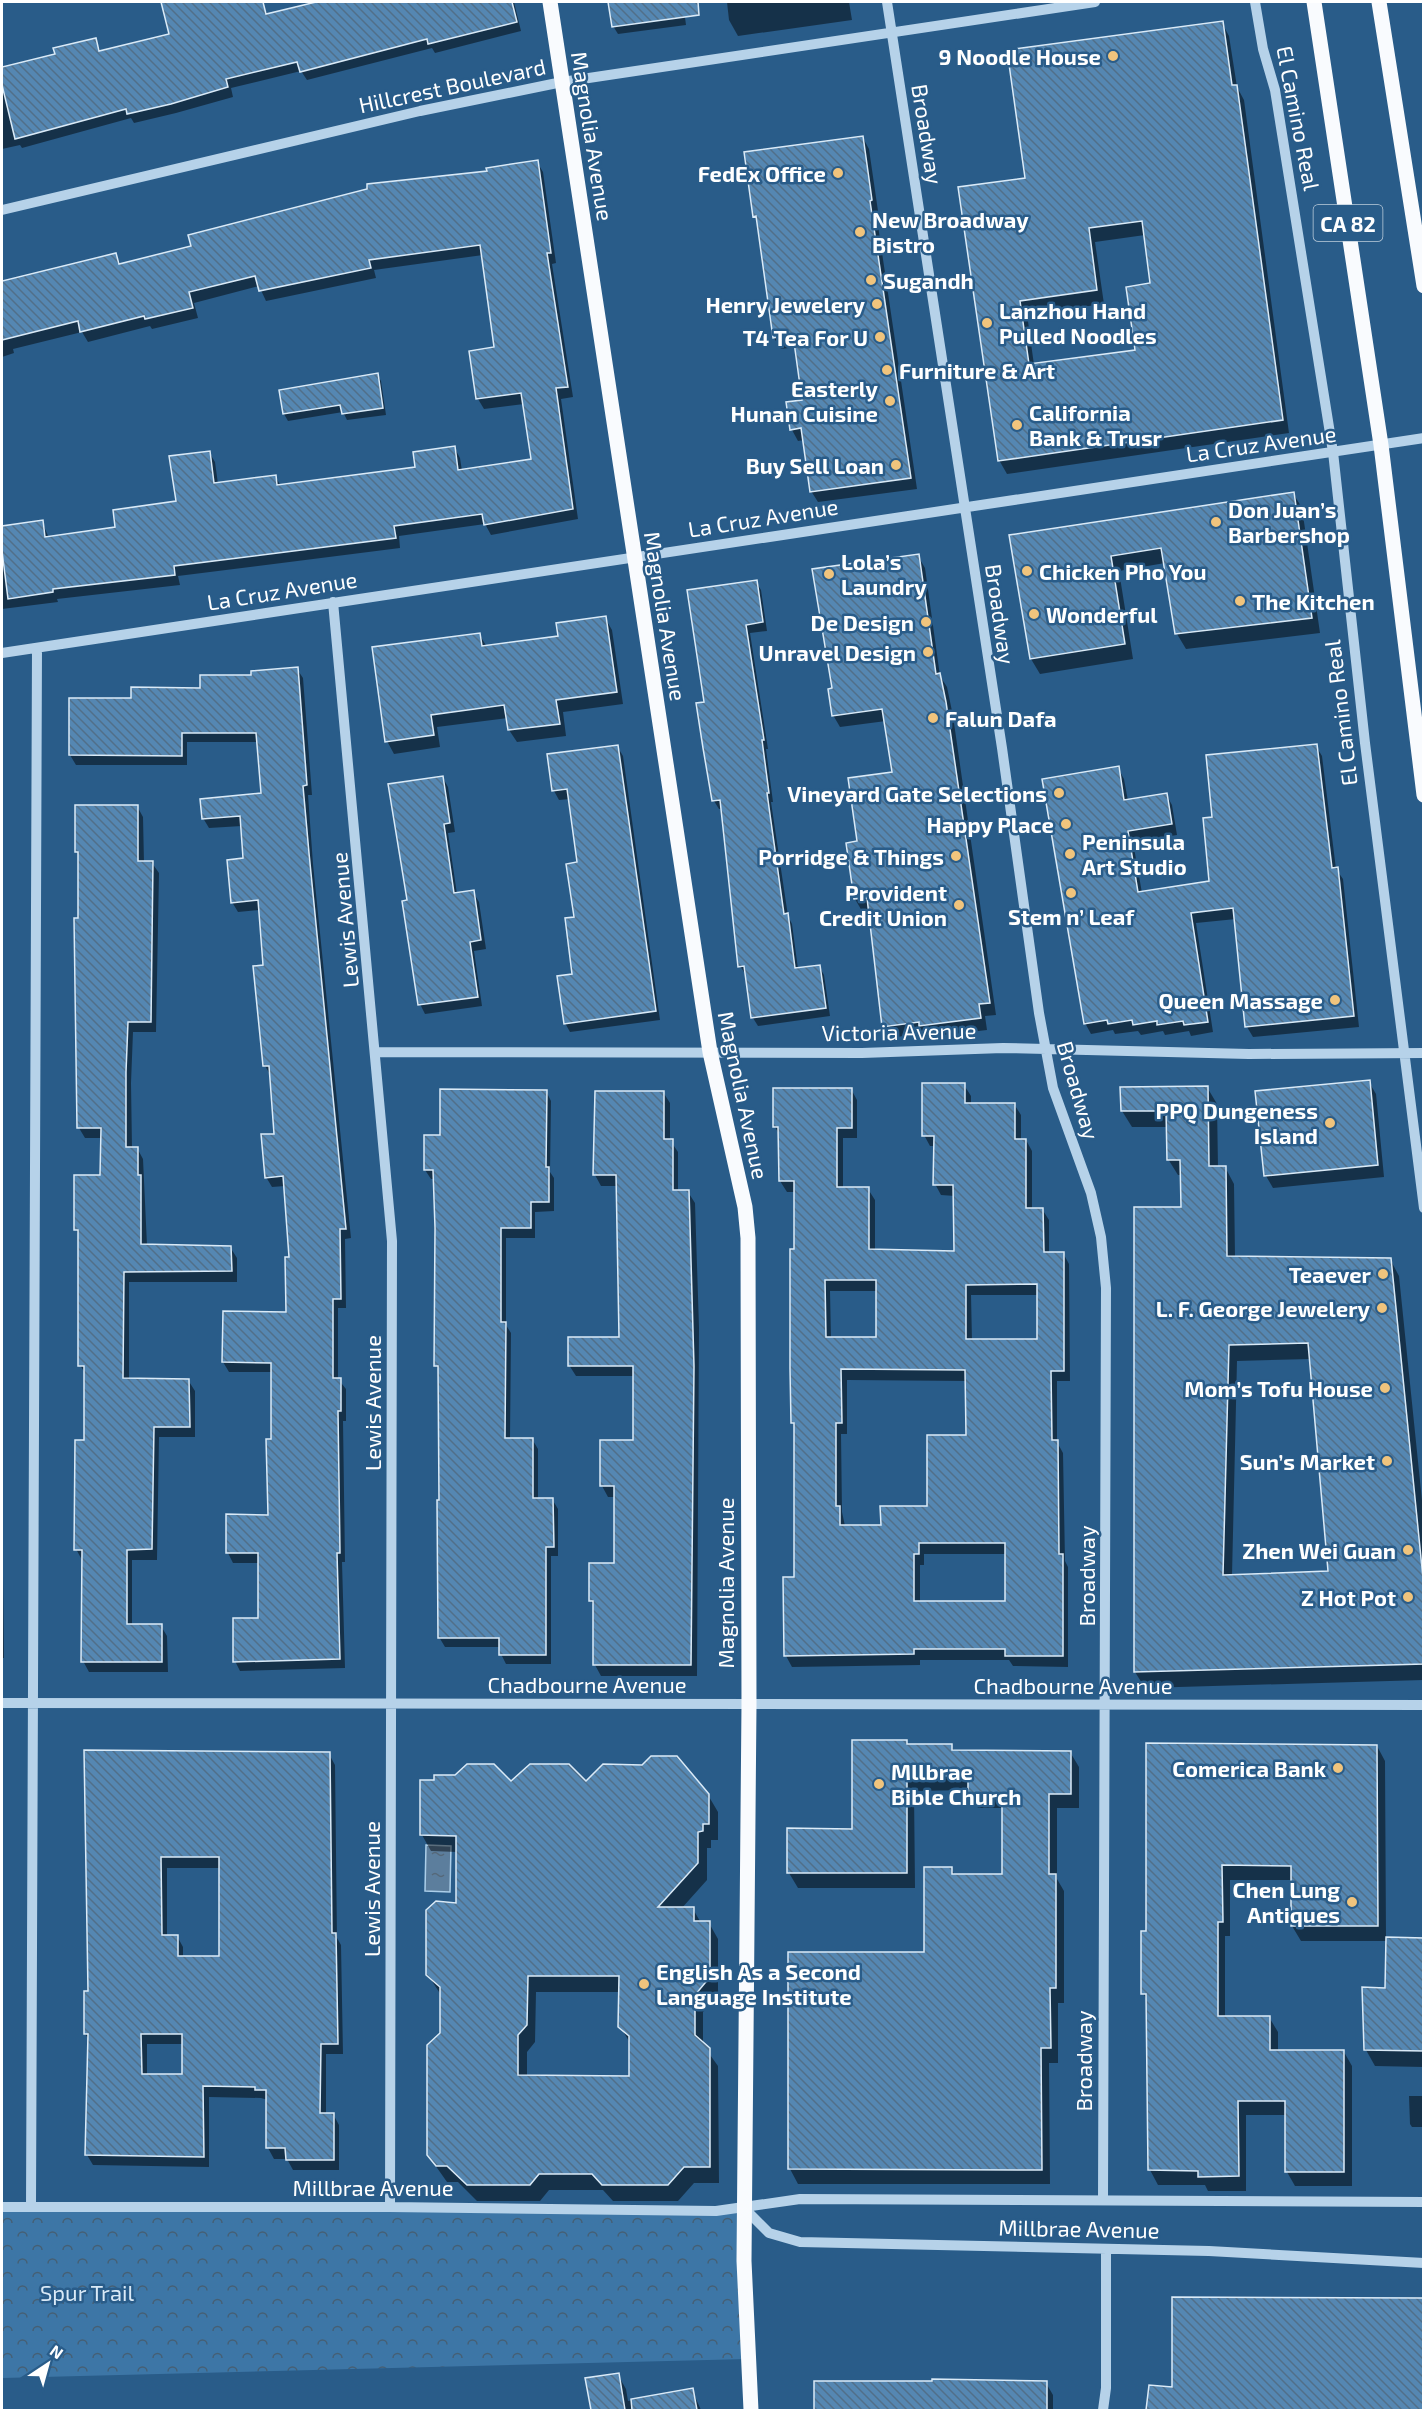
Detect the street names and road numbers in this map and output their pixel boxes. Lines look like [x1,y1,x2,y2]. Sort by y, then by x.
street label: El Camino Real [1272,44,1326,193]
street label: Magnolia Avenue [567,49,619,223]
street label: Hillcrest Boulevard [356,52,548,118]
street label: Broadway [907,82,949,186]
road number: CA 82 [1314,205,1382,241]
street label: La Cruz Avenue [1184,420,1338,466]
street label: La Cruz Avenue [686,492,840,542]
street label: Magnolia Avenue [640,529,692,703]
street label: Broadway [981,562,1021,666]
street label: La Cruz Avenue [205,565,359,615]
street label: El Camino Real [1318,638,1362,787]
street label: Lewis Avenue [325,851,363,989]
street label: Magnolia Avenue [713,1009,775,1181]
street label: Victoria Avenue [821,1017,977,1045]
street label: Broadway [1053,1038,1106,1143]
street label: Lewis Avenue [359,1335,385,1471]
street label: Magnolia Avenue [712,1497,738,1669]
street label: Broadway [1073,1525,1099,1627]
street label: Chadbourne Avenue [487,1671,687,1697]
street label: Chadbourne Avenue [973,1672,1173,1698]
street label: Lewis Avenue [358,1821,384,1957]
street label: Broadway [1070,2010,1096,2112]
street label: Millbrae Avenue [292,2174,454,2200]
street label: Millbrae Avenue [998,2214,1160,2242]

